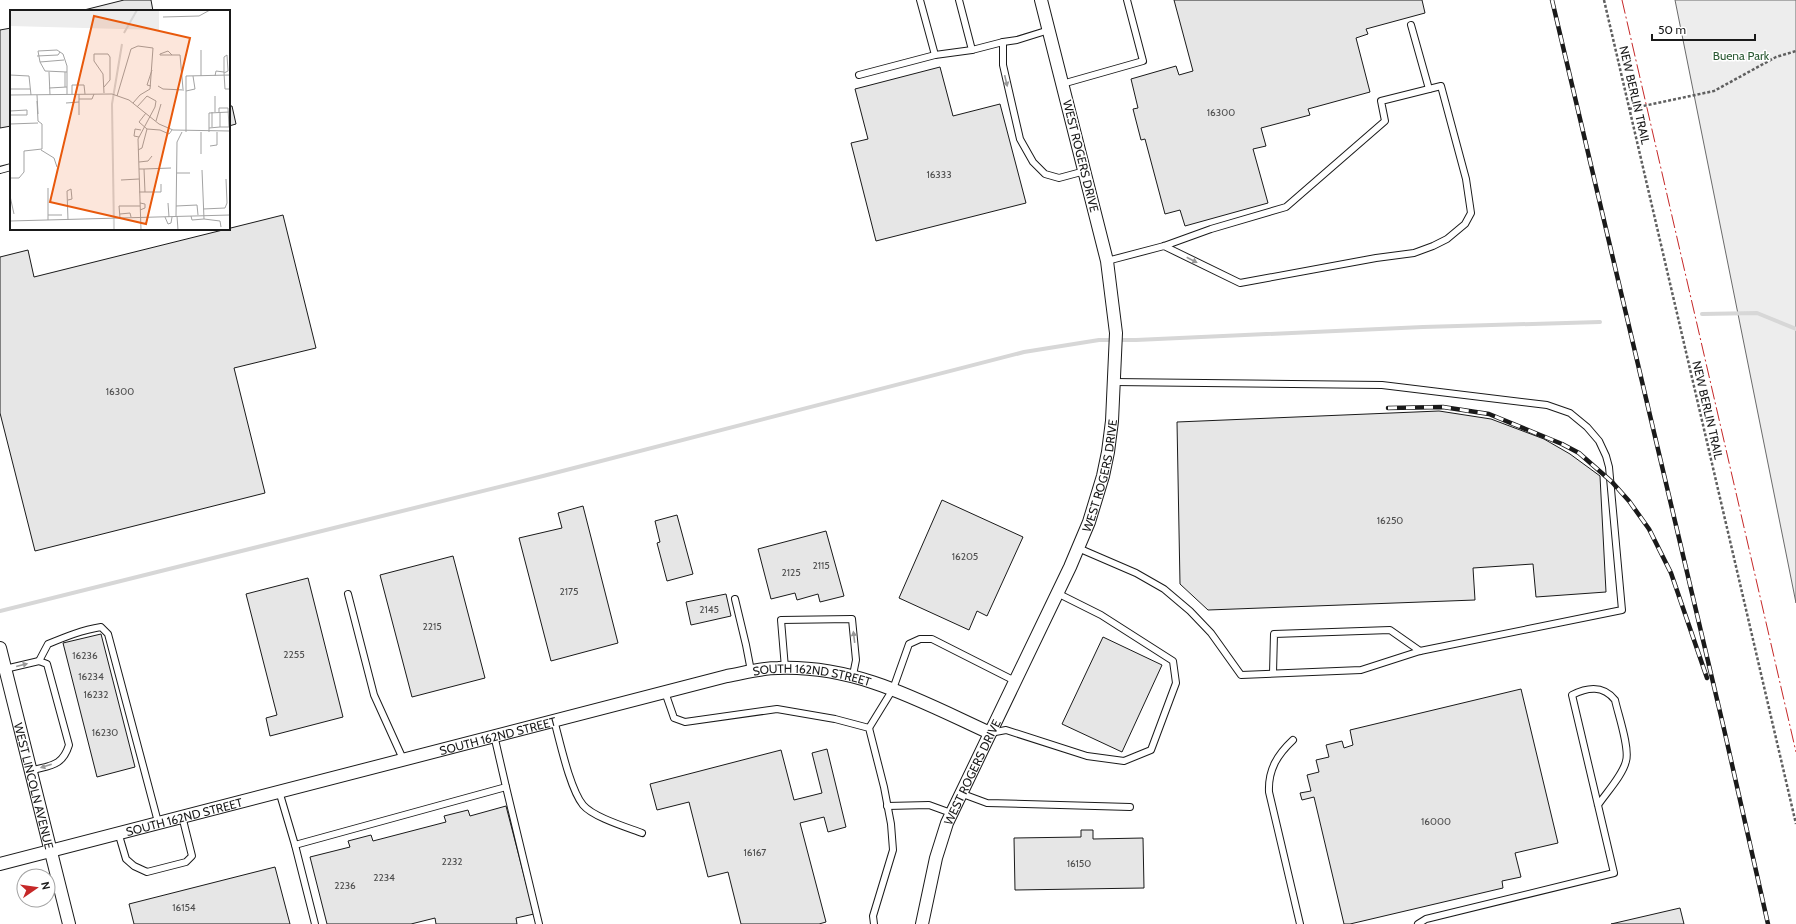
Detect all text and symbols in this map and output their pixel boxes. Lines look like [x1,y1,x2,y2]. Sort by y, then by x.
inset map [10,10,230,230]
scale bar [1652,16,1755,42]
text: 50 m [1658,22,1686,37]
street label: NEW BERLIN TRAIL [1616,44,1654,146]
park label: Buena Park [1713,48,1770,63]
one-way arrow [1004,75,1010,87]
street label: WEST ROGERS DRIVE [1060,98,1102,214]
house number: 16300 [1207,106,1235,119]
house number: 16333 [926,168,952,181]
one-way arrow [1186,257,1197,263]
street label: NEW BERLIN TRAIL [1689,359,1727,461]
house number: 16300 [106,385,134,398]
street label: WEST ROGERS DRIVE [1078,418,1120,534]
house number: 16250 [1377,514,1403,527]
house number: 16205 [952,550,978,563]
house number: 2115 [812,559,830,572]
house number: 2125 [781,566,801,579]
house number: 2175 [560,585,578,598]
house number: 2145 [699,603,719,616]
house number: 2215 [422,620,442,633]
one-way arrow [851,631,858,643]
house number: 2255 [283,648,305,661]
house number: 16236 [72,649,98,662]
street label: SOUTH 162ND STREET [751,660,874,689]
one-way arrow [16,661,28,667]
house number: 16234 [78,670,104,683]
house number: 16232 [84,688,108,701]
street label: SOUTH 162ND STREET [438,713,558,758]
street label: WEST ROGERS DRIVE [940,716,1004,827]
street label: WEST LINCOLN AVENUE [11,721,58,851]
house number: 16230 [92,726,118,739]
one-way arrow [39,764,51,770]
street label: SOUTH 162ND STREET [124,794,244,839]
house number: 16000 [1421,815,1451,828]
house number: 16167 [744,846,766,859]
house number: 2232 [441,855,463,868]
house number: 16150 [1067,857,1091,870]
north arrow [16,868,56,908]
house number: 2234 [373,871,395,884]
house number: 2236 [334,879,356,892]
text: N [38,880,53,891]
house number: 16154 [172,901,196,914]

